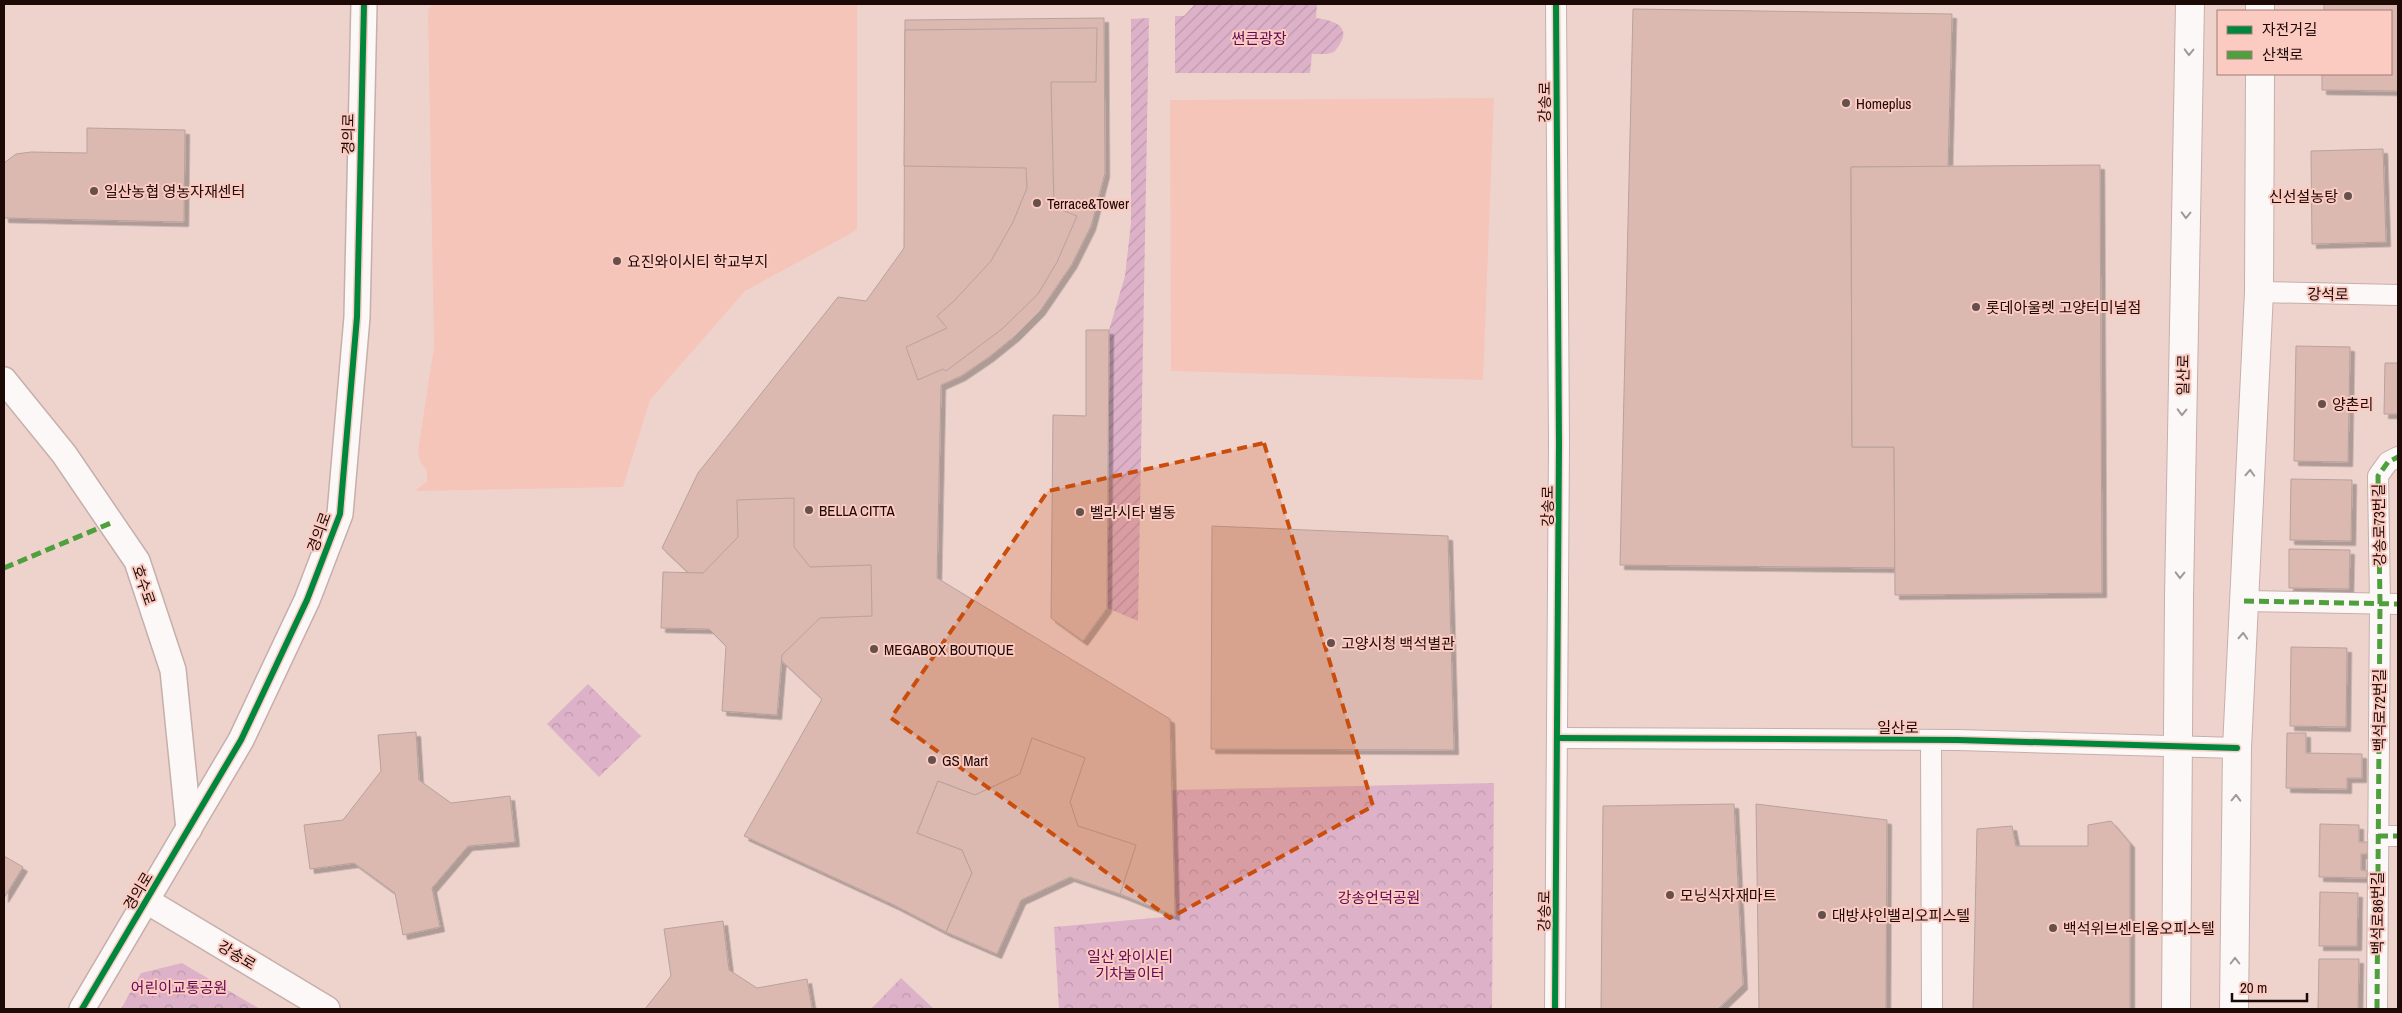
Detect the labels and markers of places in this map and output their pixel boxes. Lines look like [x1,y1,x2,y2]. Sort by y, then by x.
place label: Homeplus [1856,93,1911,114]
marker: Homeplus [1840,97,1852,109]
place label: 일산농협 영농자재센터 [104,181,245,202]
marker: 일산농협 영농자재센터 [88,185,100,197]
place label: 신선설농탕 [2269,186,2338,207]
marker: 신선설농탕 [2342,190,2354,202]
place label: Terrace&Tower [1047,193,1129,214]
marker: Terrace&Tower [1031,197,1043,209]
place label: 요진와이시티 학교부지 [627,251,768,272]
marker: 요진와이시티 학교부지 [611,255,623,267]
place label: 롯데아울렛 고양터미널점 [1986,297,2141,318]
marker: 롯데아울렛 고양터미널점 [1970,301,1982,313]
place label: 양촌리 [2332,394,2373,415]
marker: 양촌리 [2316,398,2328,410]
place label: BELLA CITTA [819,500,895,521]
place label: 벨라시타 별동 [1090,502,1176,523]
marker: BELLA CITTA [803,504,815,516]
marker: 벨라시타 별동 [1074,506,1086,518]
place label: 고양시청 백석별관 [1341,633,1455,654]
marker: 고양시청 백석별관 [1325,637,1337,649]
place label: MEGABOX BOUTIQUE [884,639,1014,660]
marker: MEGABOX BOUTIQUE [868,643,880,655]
place label: GS Mart [942,750,988,771]
marker: GS Mart [926,754,938,766]
place label: 모닝식자재마트 [1680,885,1777,906]
marker: 모닝식자재마트 [1664,889,1676,901]
place label: 대방샤인밸리오피스텔 [1832,905,1970,926]
marker: 대방샤인밸리오피스텔 [1816,909,1828,921]
place label: 백석위브센티움오피스텔 [2063,918,2215,939]
marker: 백석위브센티움오피스텔 [2047,922,2059,934]

